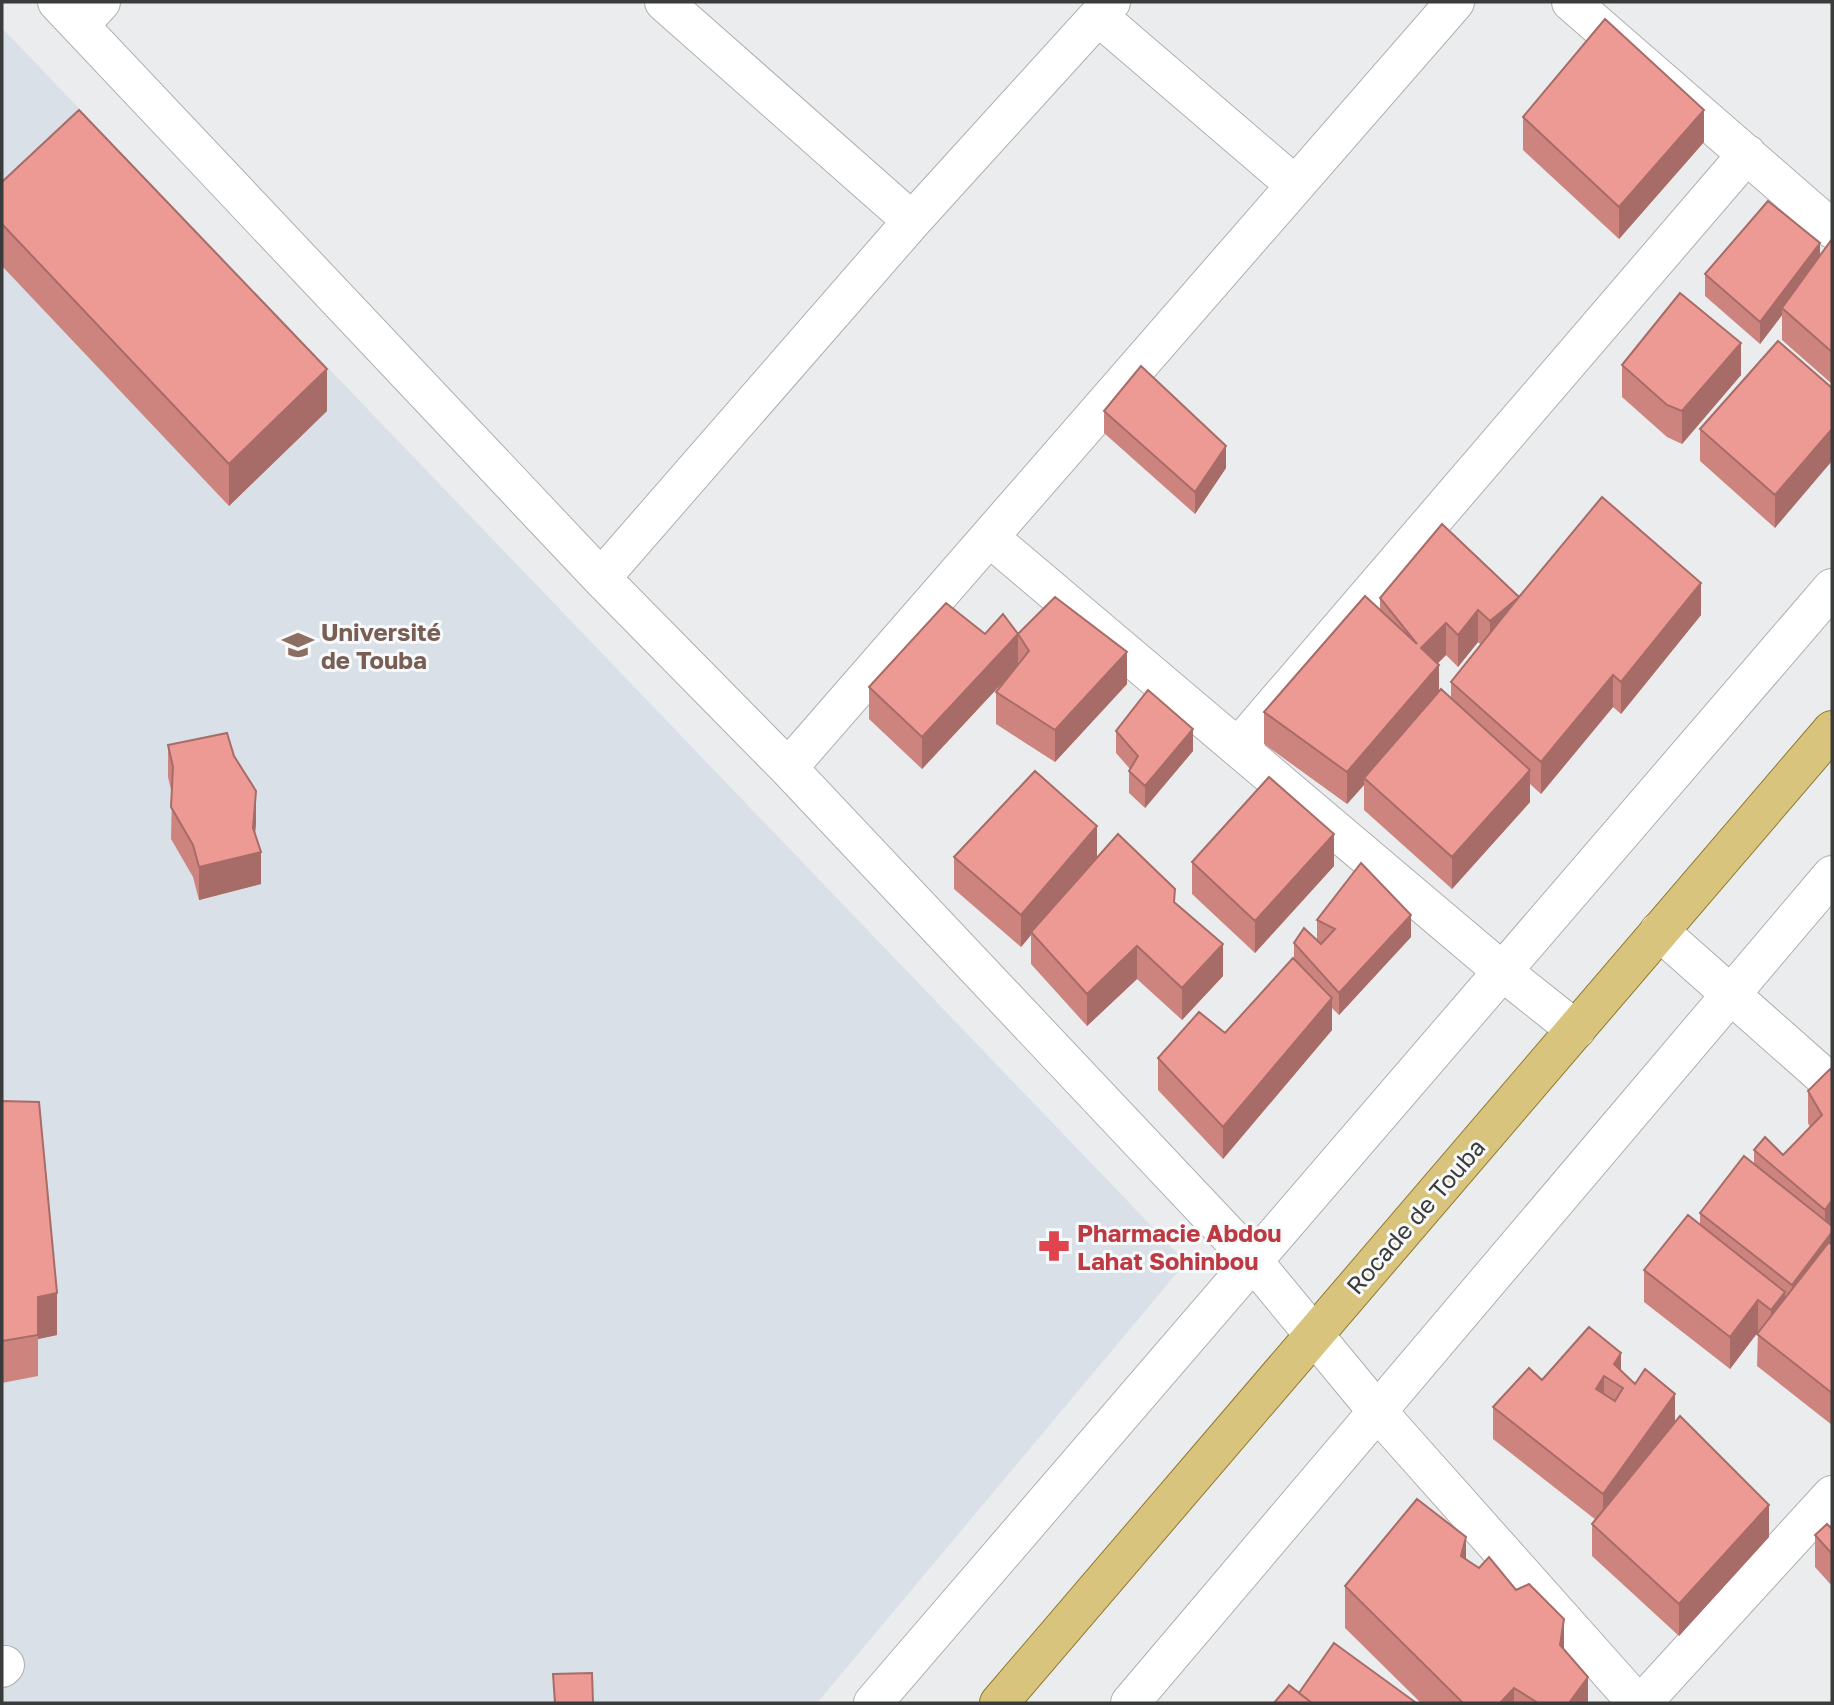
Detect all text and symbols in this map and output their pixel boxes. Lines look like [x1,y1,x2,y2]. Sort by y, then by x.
place label: Université de Touba [321,617,441,674]
school or university icon: Université de Touba [281,628,315,662]
street label: Rocade de Touba [1340,1132,1490,1300]
place label: Pharmacie Abdou Lahat Sohinbou [1077,1218,1282,1275]
pharmacy icon: Pharmacie Abdou Lahat Sohinbou [1037,1229,1071,1263]

